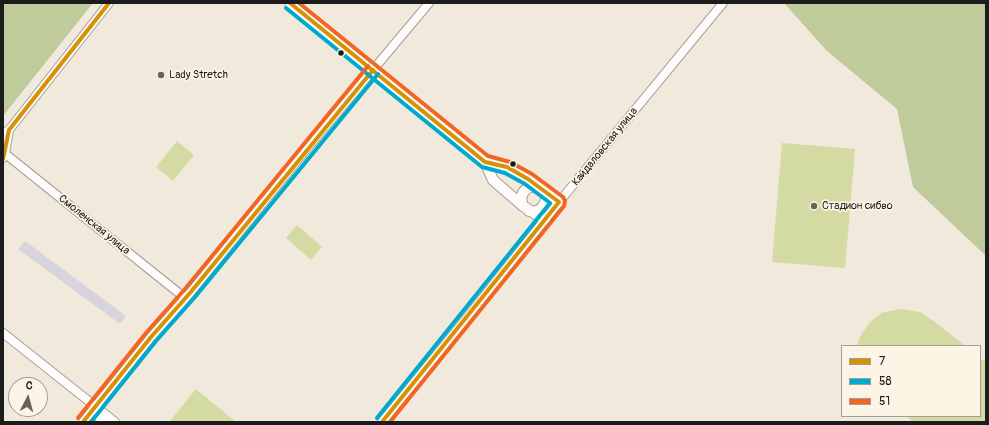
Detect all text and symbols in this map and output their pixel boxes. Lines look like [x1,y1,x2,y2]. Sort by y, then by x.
unlabelled marker [336,48,346,58]
place label: Lady Stretch [169,68,228,82]
marker: Lady Stretch [156,70,166,80]
street label: Кайдаловская улица [569,105,641,189]
unlabelled marker [508,159,518,169]
street label: Смоленская улица [56,192,132,258]
place label: Стадион сибво [822,199,893,213]
marker: Стадион сибво [809,201,819,211]
legend [841,345,981,417]
text: 7 [879,354,885,369]
text: 58 [879,374,892,389]
north arrow [8,377,48,417]
text: С [25,379,33,392]
text: 51 [879,394,890,409]

